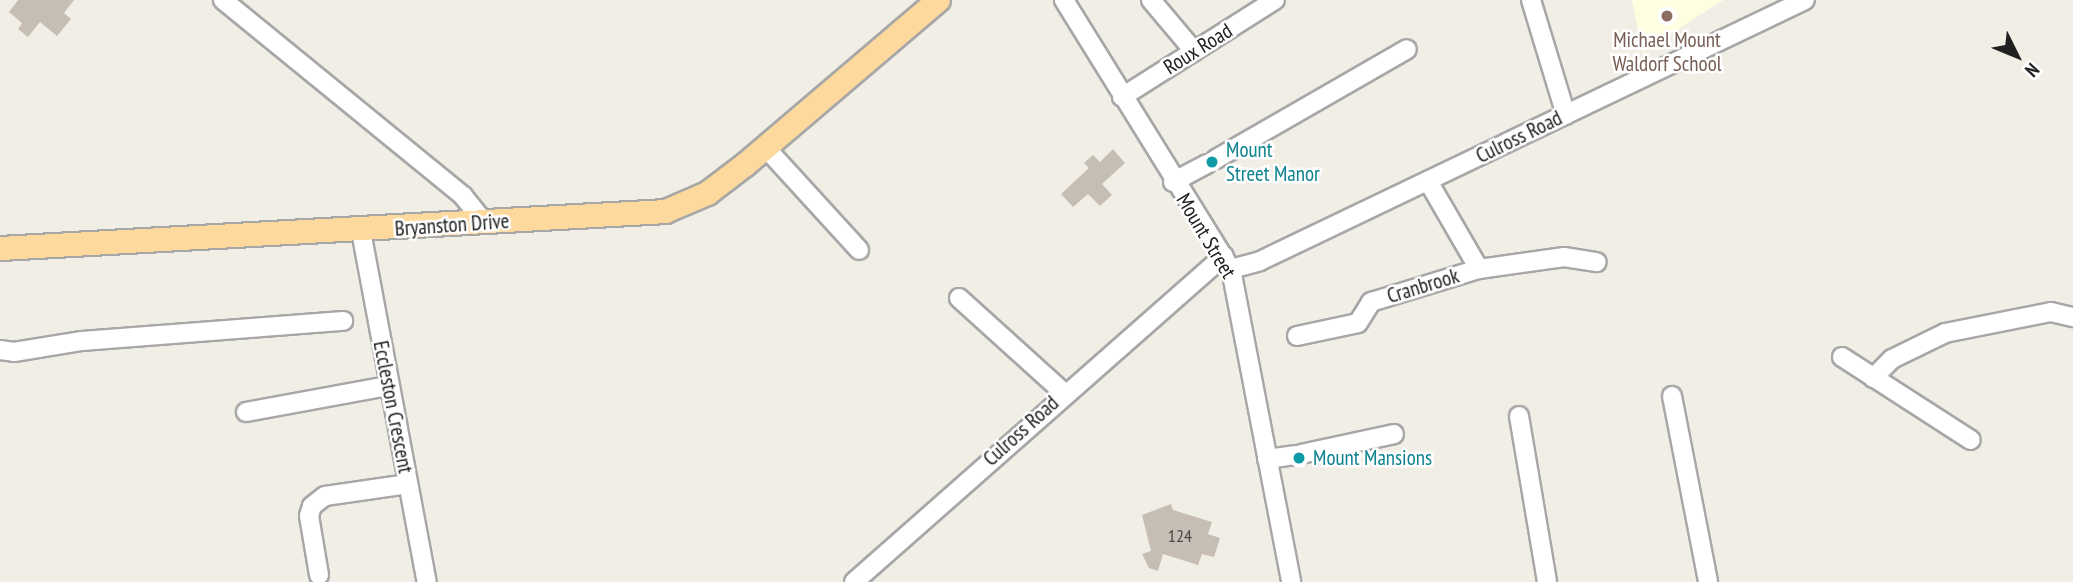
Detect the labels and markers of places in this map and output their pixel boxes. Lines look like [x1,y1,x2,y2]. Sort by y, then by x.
marker: Michael Mount Waldorf School [1659,8,1675,24]
place label: Michael Mount Waldorf School [1612,27,1722,77]
place label: Mount Street Manor [1226,137,1320,187]
marker: Mount Street Manor [1204,154,1220,170]
place label: Mount Mansions [1313,445,1432,471]
marker: Mount Mansions [1291,450,1307,466]

